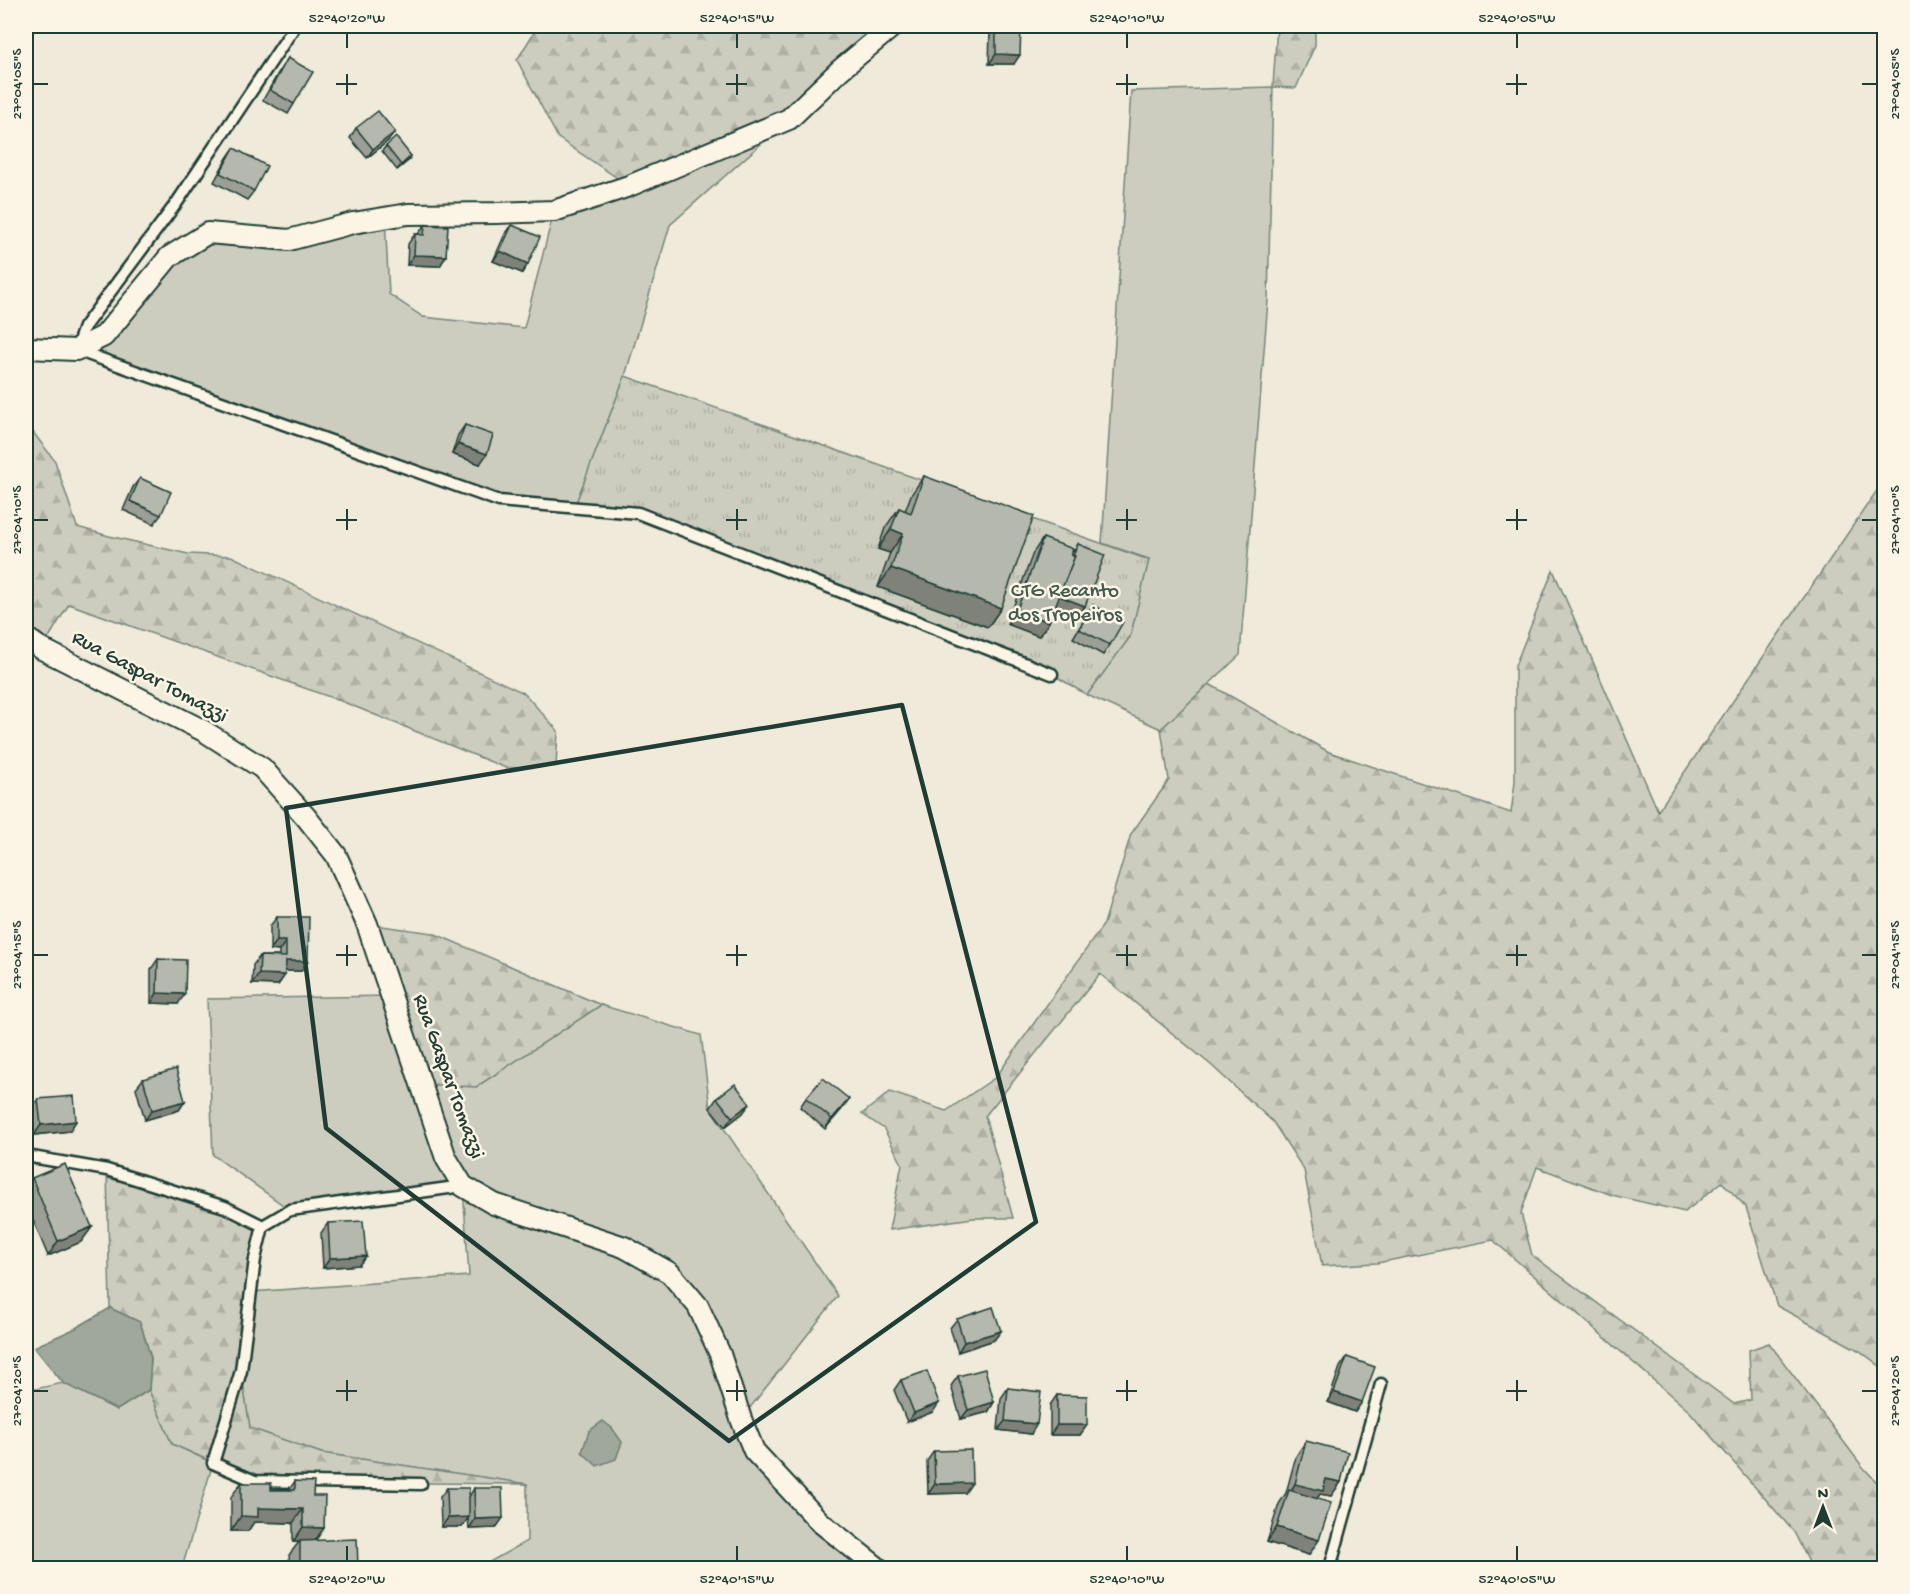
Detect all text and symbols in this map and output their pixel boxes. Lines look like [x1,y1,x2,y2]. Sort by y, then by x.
text: 52°40'20"W [309,10,385,28]
text: 52°40'15"W [700,10,774,28]
text: 52°40'10"W [1090,10,1165,28]
text: 52°40'05"W [1479,10,1556,28]
text: 27°04'05"S [9,48,27,119]
text: 27°04'05"S [1887,48,1905,119]
text: 27°04'10"S [9,485,27,555]
text: 27°04'10"S [1887,485,1905,555]
park label: CTG Recanto dos Tropeiros [1008,580,1123,629]
street label: Rua Gaspar Tomazzi [67,626,231,730]
text: 27°04'15"S [9,921,27,989]
text: 27°04'15"S [1887,921,1905,989]
street label: Rua Gaspar Tomazzi [406,991,488,1163]
text: 27°04'20"S [9,1356,27,1426]
text: 27°04'20"S [1887,1356,1905,1426]
north arrow [1793,1477,1853,1537]
text: N [1818,1486,1829,1505]
text: 52°40'20"W [309,1571,385,1589]
text: 52°40'15"W [700,1571,774,1589]
text: 52°40'10"W [1090,1571,1165,1589]
text: 52°40'05"W [1479,1571,1556,1589]

